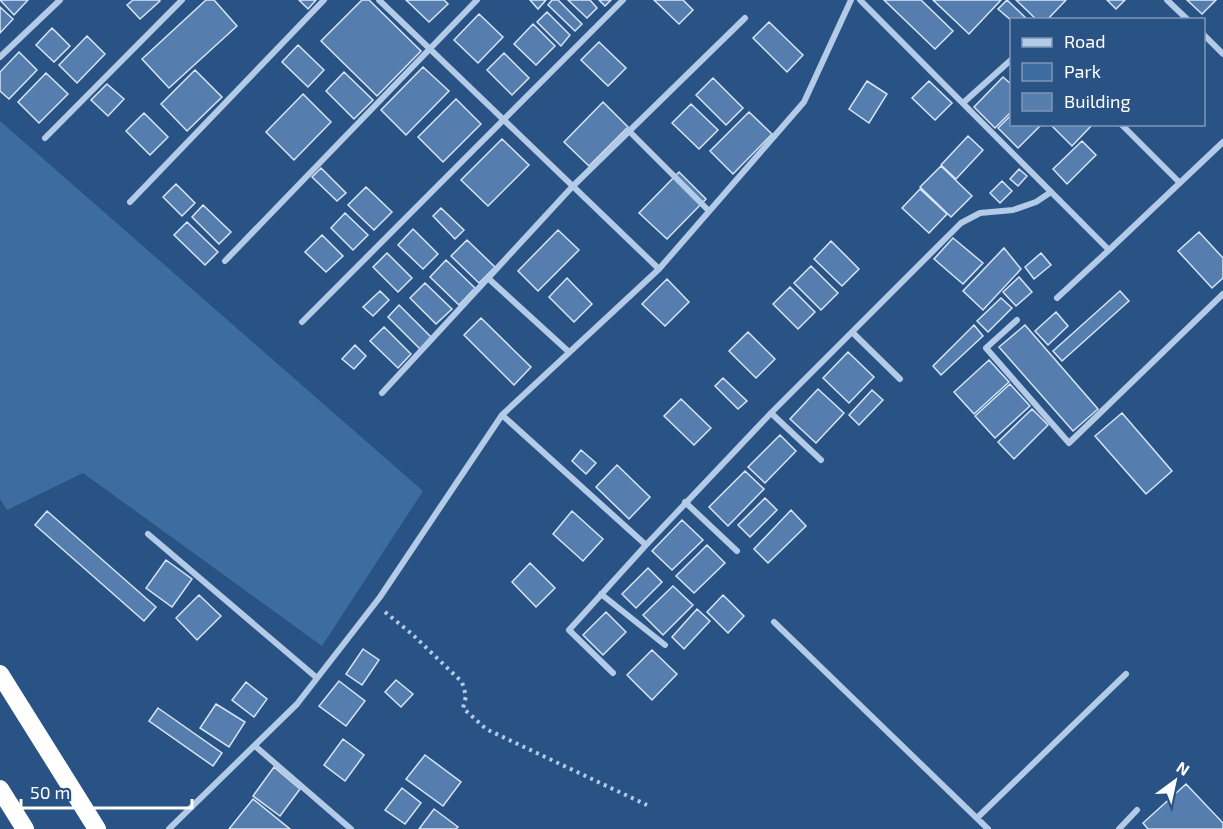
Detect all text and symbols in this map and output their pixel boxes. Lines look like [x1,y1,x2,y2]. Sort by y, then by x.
legend [1010,18,1205,126]
text: Road [1064,30,1105,52]
text: Park [1064,60,1101,82]
text: Building [1064,90,1131,112]
north arrow [1145,751,1205,811]
text: N [1173,757,1193,779]
scale bar [21,772,192,810]
text: 50 m [30,781,70,803]

